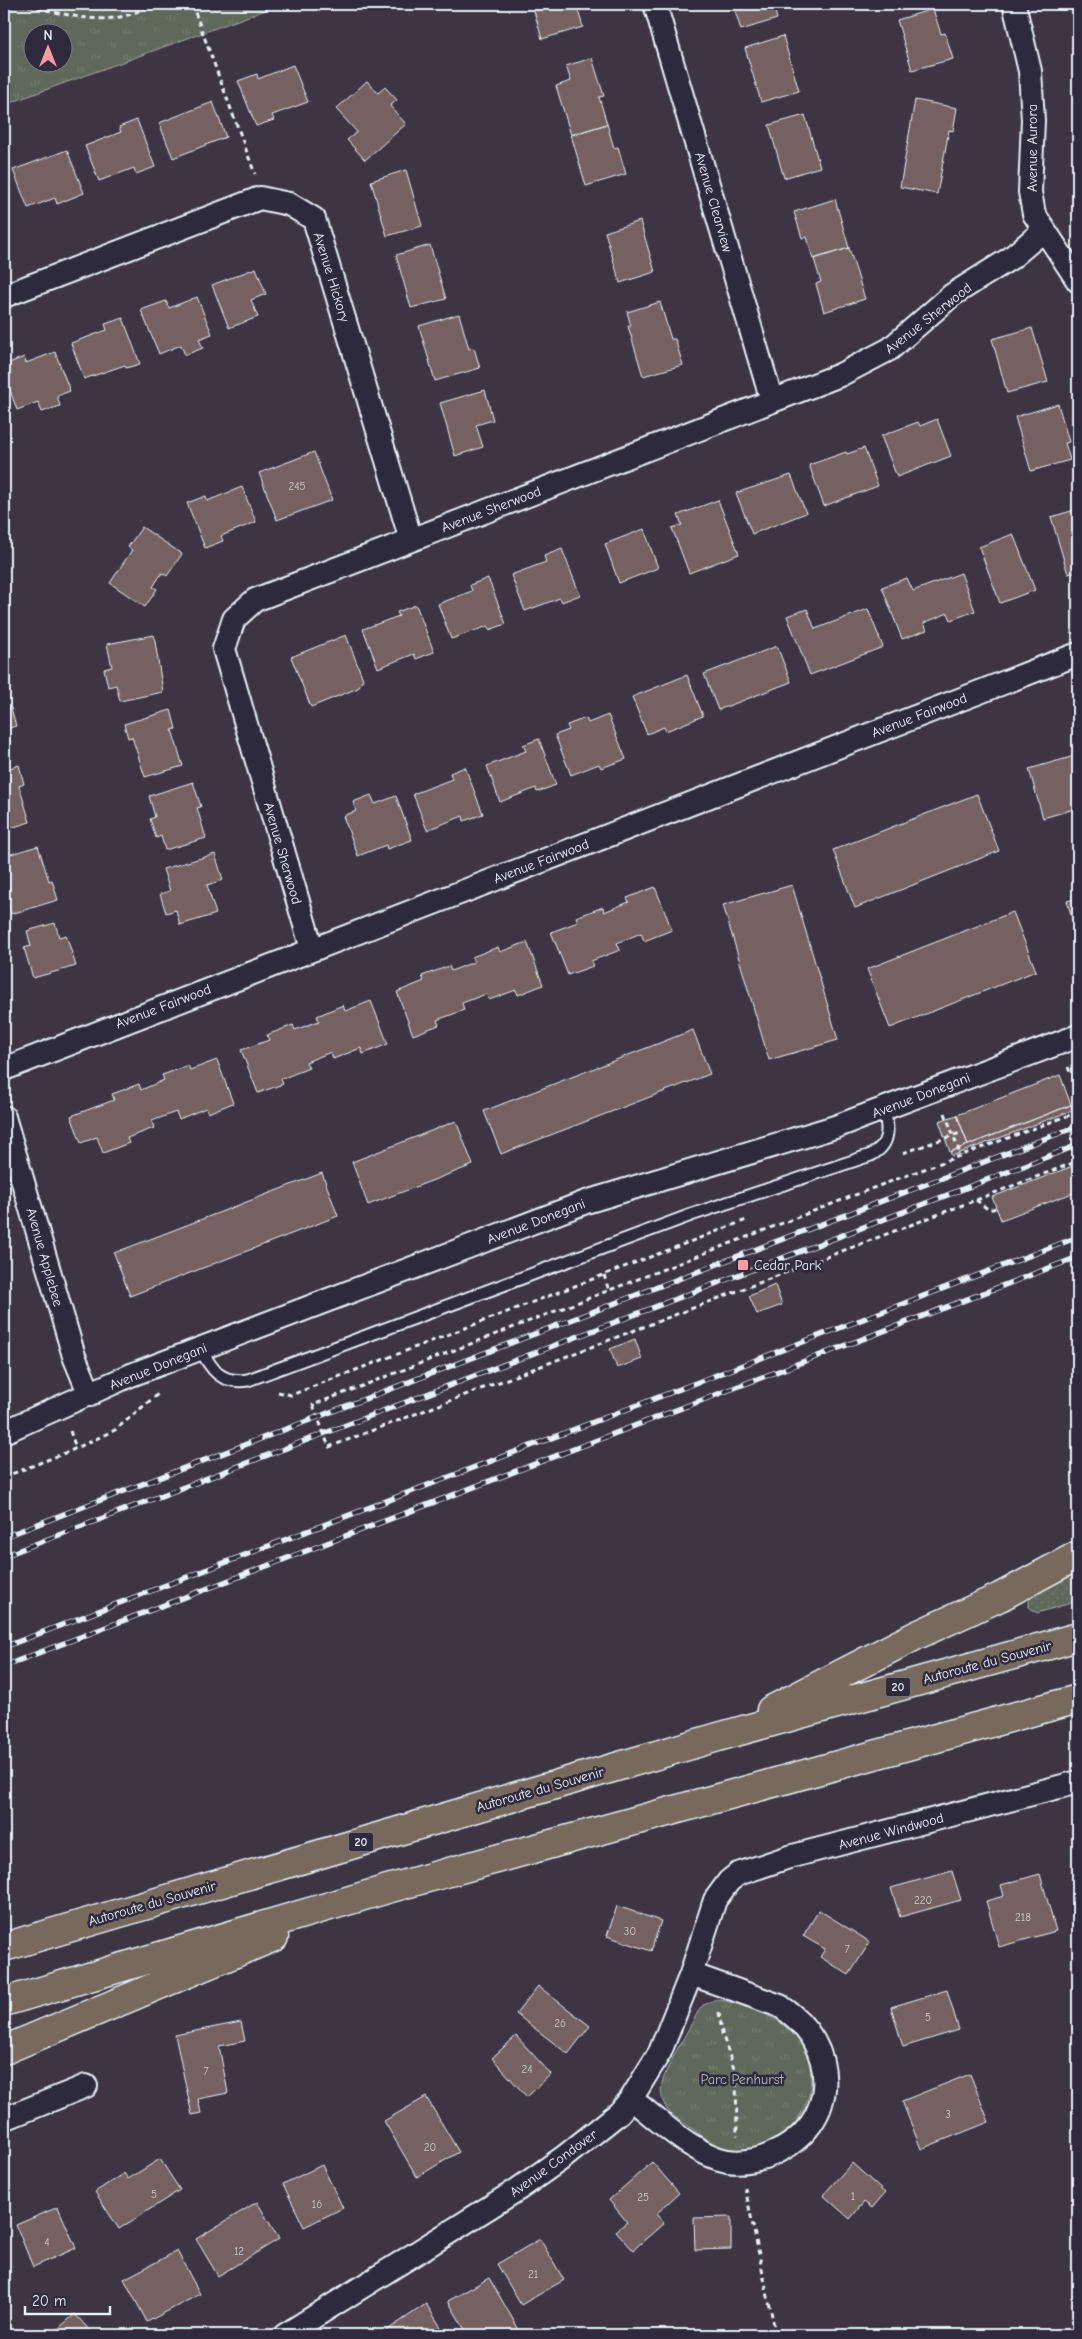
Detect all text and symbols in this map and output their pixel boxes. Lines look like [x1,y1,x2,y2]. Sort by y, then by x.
north arrow [22,22,72,72]
text: N [43,27,53,44]
street label: Avenue Aurora [1024,104,1041,192]
street label: Avenue Clearview [691,150,736,255]
street label: Avenue Hickory [310,230,353,325]
street label: Avenue Sherwood [882,279,975,358]
house number: 245 [289,480,306,493]
street label: Avenue Sherwood [439,483,543,536]
street label: Avenue Fairwood [869,689,969,741]
street label: Avenue Sherwood [260,800,305,906]
street label: Avenue Fairwood [491,835,591,887]
street label: Avenue Fairwood [113,980,213,1032]
street label: Avenue Donegani [870,1069,973,1122]
street label: Avenue Donegani [485,1195,588,1248]
street label: Avenue Applebee [22,1206,67,1308]
place label: Cedar Park [754,1257,822,1274]
marker: Cedar Park [736,1258,750,1272]
street label: Avenue Donegani [107,1339,210,1394]
street label: Autoroute du Souvenir [921,1637,1054,1688]
road number: 20 [886,1678,910,1696]
street label: Autoroute du Souvenir [474,1763,606,1816]
street label: Avenue Windwood [837,1809,946,1854]
road number: 20 [348,1832,374,1851]
street label: Autoroute du Souvenir [86,1877,218,1930]
house number: 220 [914,1894,932,1907]
house number: 218 [1015,1911,1031,1924]
house number: 30 [624,1925,636,1938]
house number: 7 [844,1943,850,1956]
house number: 5 [925,2011,931,2024]
house number: 26 [554,2017,566,2030]
house number: 24 [521,2063,533,2076]
house number: 7 [203,2065,209,2078]
park label: Parc Penhurst [700,2071,785,2088]
house number: 3 [945,2108,951,2121]
street label: Avenue Condover [506,2126,601,2201]
house number: 20 [424,2141,436,2154]
house number: 5 [151,2188,157,2201]
house number: 1 [851,2190,855,2203]
house number: 25 [637,2191,649,2204]
house number: 16 [312,2198,322,2211]
house number: 4 [44,2236,50,2249]
house number: 12 [234,2245,244,2258]
house number: 21 [528,2268,538,2281]
scale bar [25,2284,110,2316]
text: 20 m [32,2292,66,2310]

